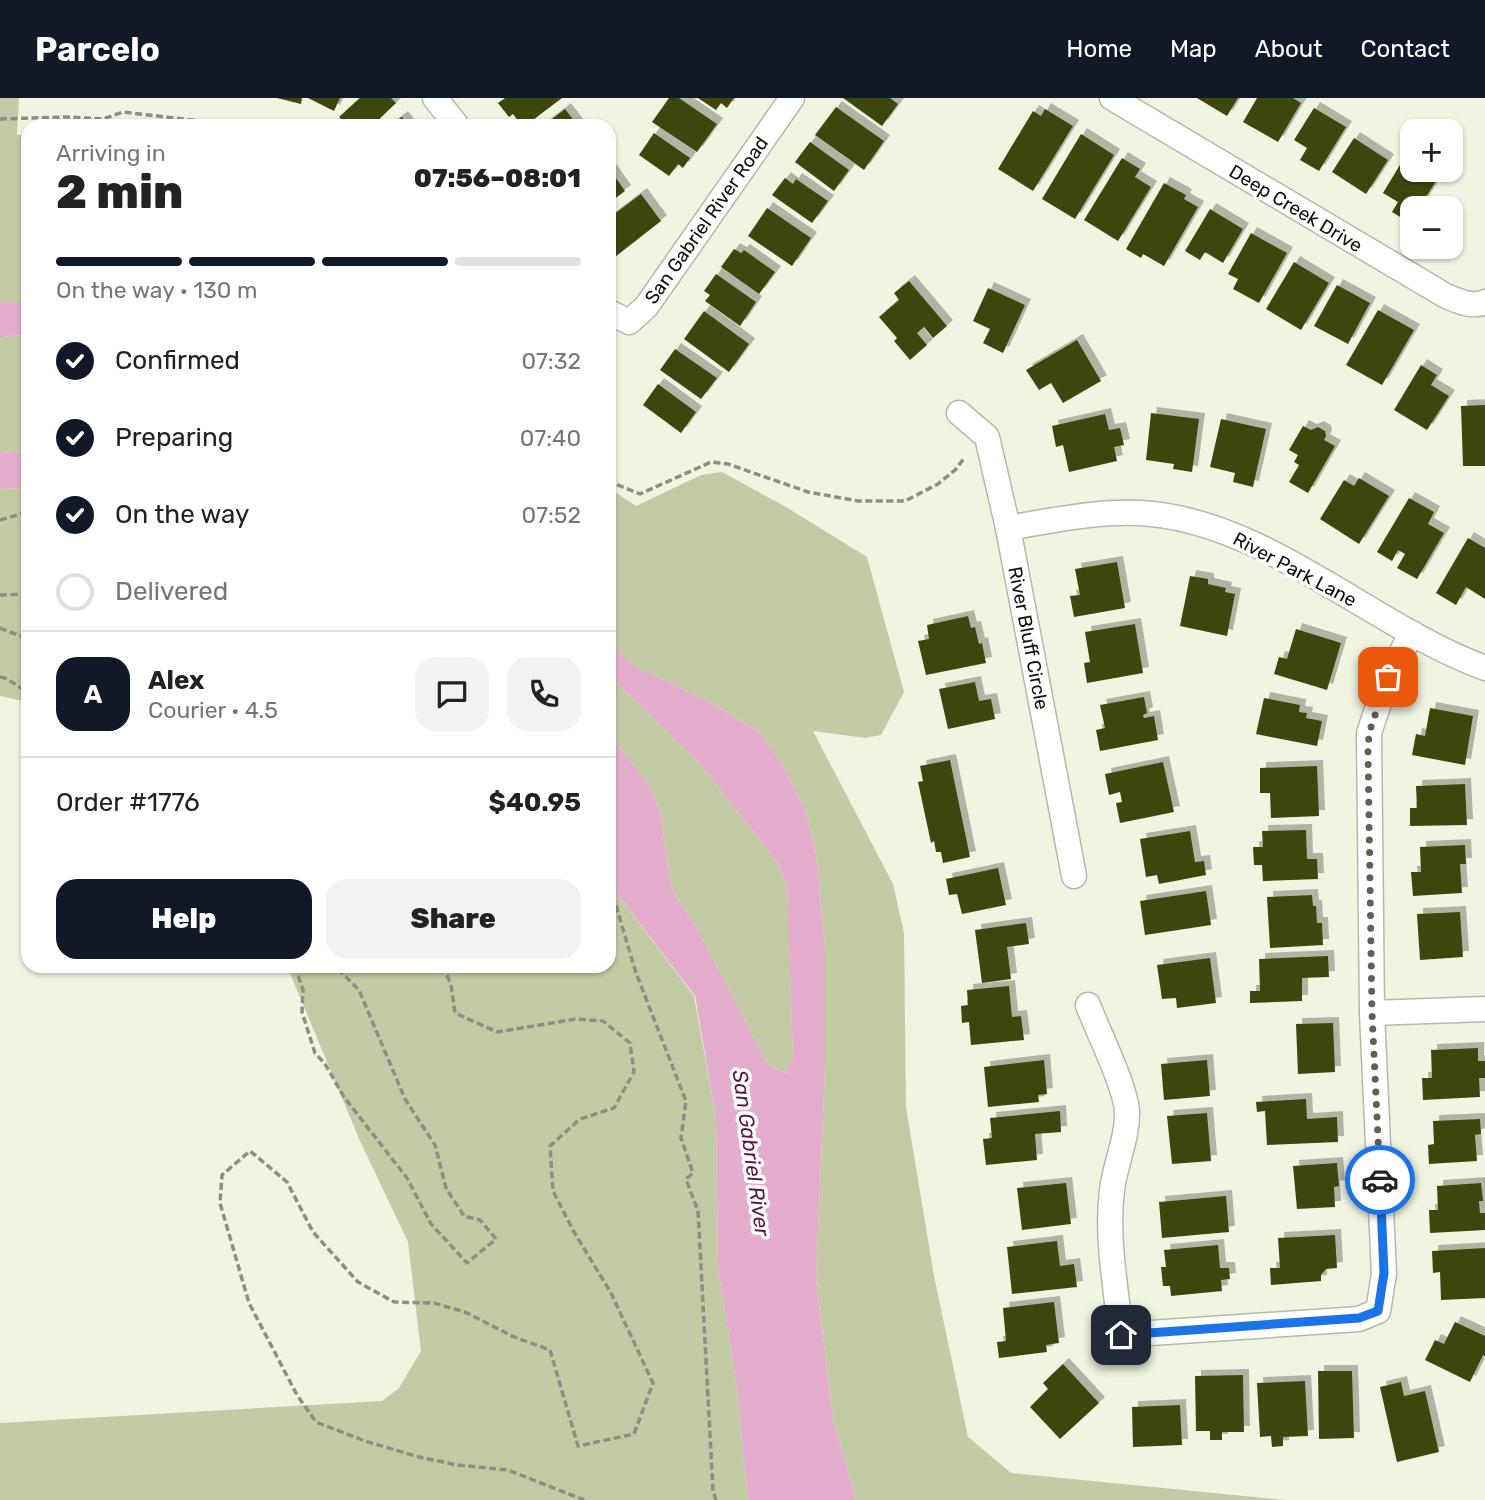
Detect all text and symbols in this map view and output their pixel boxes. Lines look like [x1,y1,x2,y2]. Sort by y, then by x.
text: Parcelo [35,30,160,69]
text: Home [1066,35,1132,63]
text: Map [1170,35,1217,63]
text: About [1255,35,1323,63]
text: Contact [1361,35,1450,63]
map controls [1400,119,1463,259]
button: + [1400,119,1463,182]
street label: San Gabriel River Road [640,132,773,308]
text: Arriving in [56,139,166,167]
street label: Deep Creek Drive [1225,160,1367,257]
text: 07:56–08:01 [414,163,581,194]
text: 2 min [56,165,183,220]
button: − [1400,196,1463,259]
text: On the way · 130 m [56,276,257,304]
icon: check [56,342,94,380]
text: Confirmed [115,345,240,376]
text: 07:32 [521,347,581,375]
icon: check [56,419,94,457]
text: Preparing [115,422,233,453]
text: 07:40 [520,424,581,452]
icon: check [56,496,94,534]
text: On the way [115,499,249,530]
text: 07:52 [522,501,581,529]
street label: River Park Lane [1229,527,1360,612]
street label: River Bluff Circle [1003,565,1054,712]
text: Delivered [115,576,228,607]
pin [1358,647,1418,707]
button: chat [415,657,489,731]
button: phone [507,657,581,731]
icon: bag [1369,658,1407,696]
text: Alex [148,665,204,696]
text: A [84,679,102,710]
text: Courier · 4.5 [148,696,278,724]
text: Order #1776 [56,787,200,818]
text: $40.95 [489,787,581,818]
button: Help [56,879,312,959]
button: Share [326,879,581,959]
water label: San Gabriel River [727,1068,776,1239]
courier [1345,1145,1415,1215]
icon: car [1361,1161,1399,1199]
pin [1091,1305,1151,1365]
icon: home [1102,1316,1140,1354]

